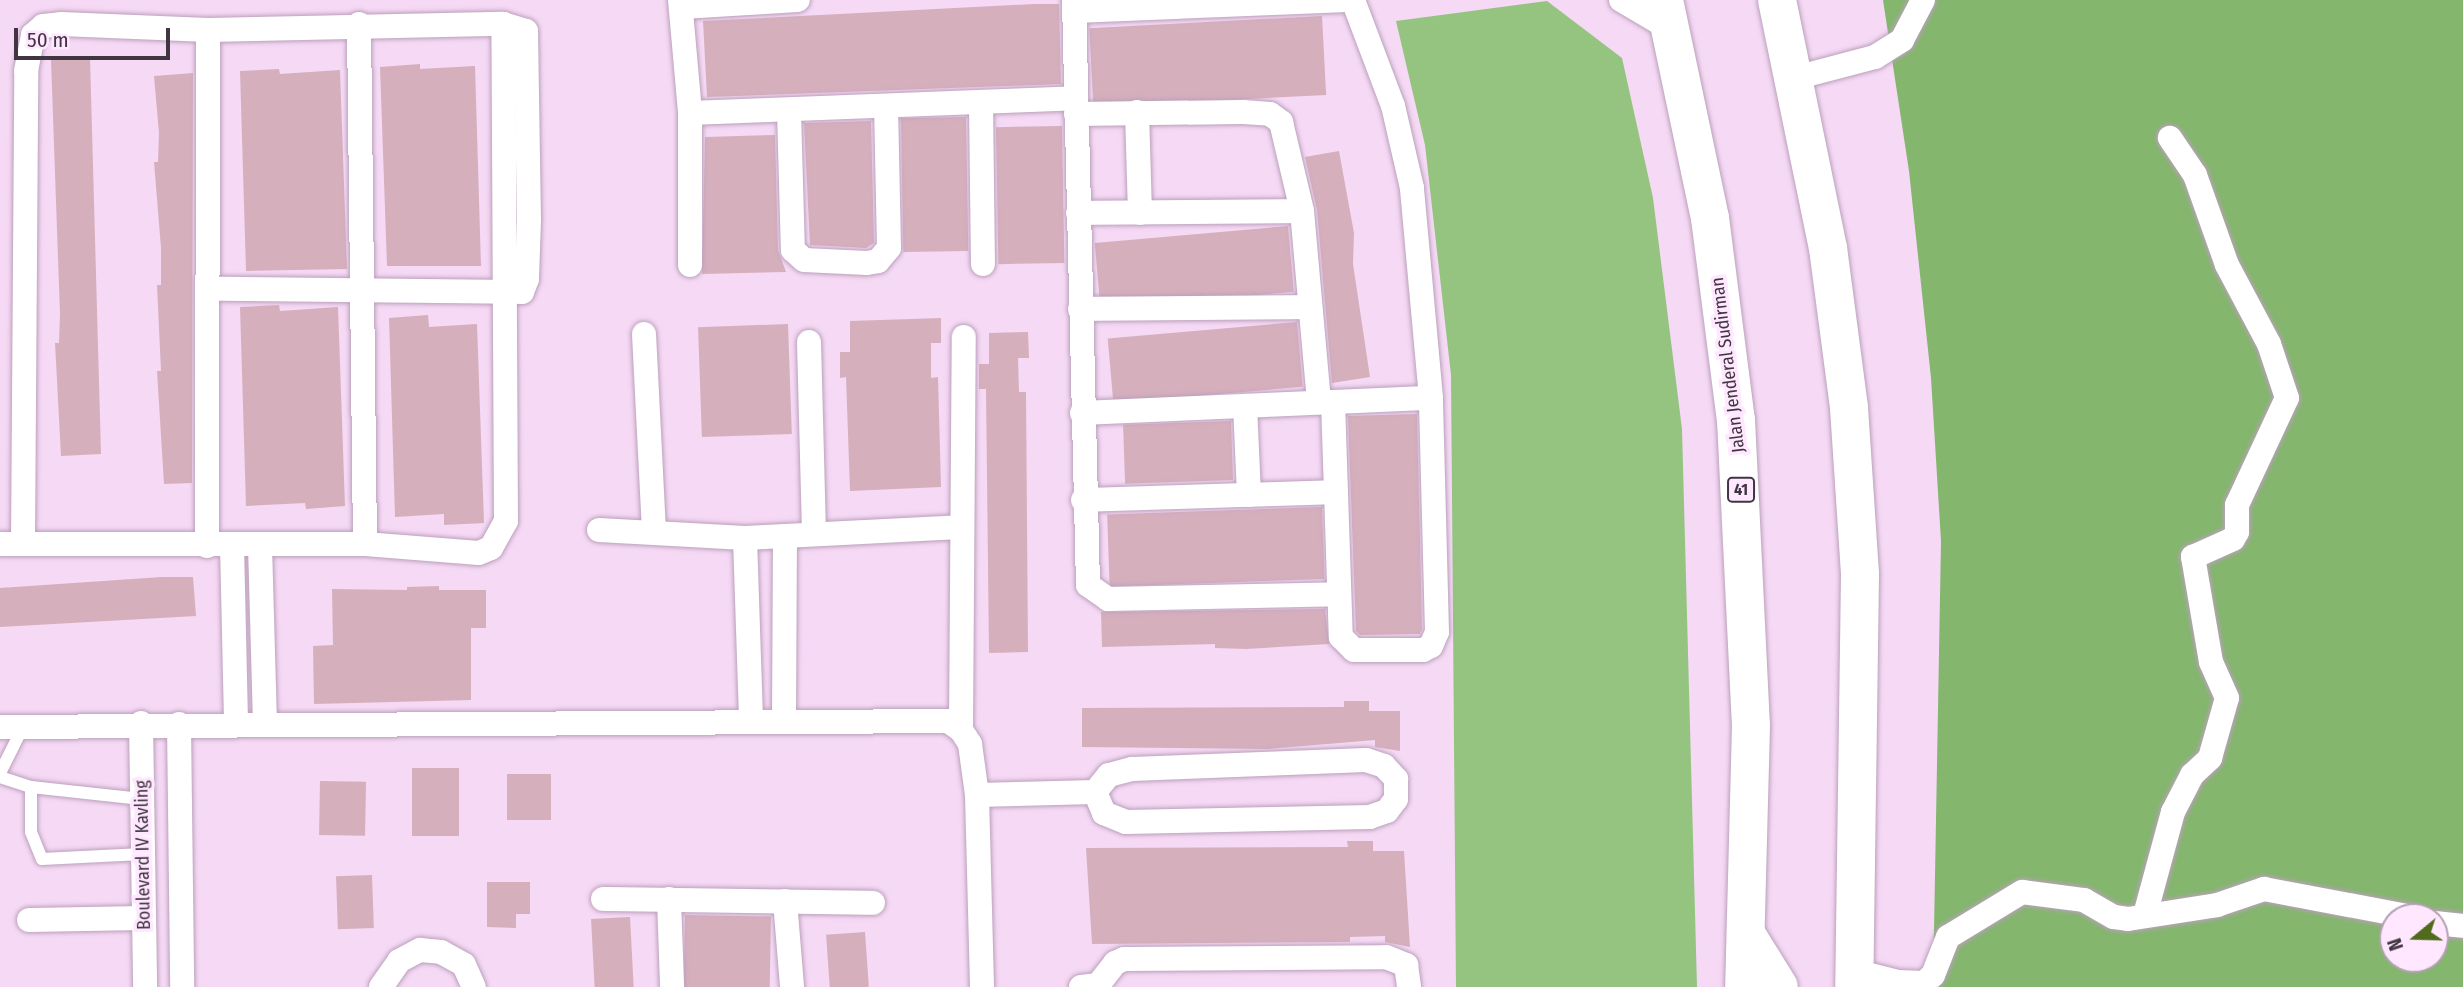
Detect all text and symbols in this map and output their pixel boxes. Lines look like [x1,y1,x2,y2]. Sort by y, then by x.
scale bar [18,14,173,58]
text: 50 m [27,27,69,53]
street label: Jalan Jenderal Sudirman [1707,276,1749,454]
road number: 41 [1727,477,1755,503]
street label: Boulevard IV Kavling [131,780,155,930]
north arrow [2379,903,2449,973]
text: N [2383,935,2408,953]

